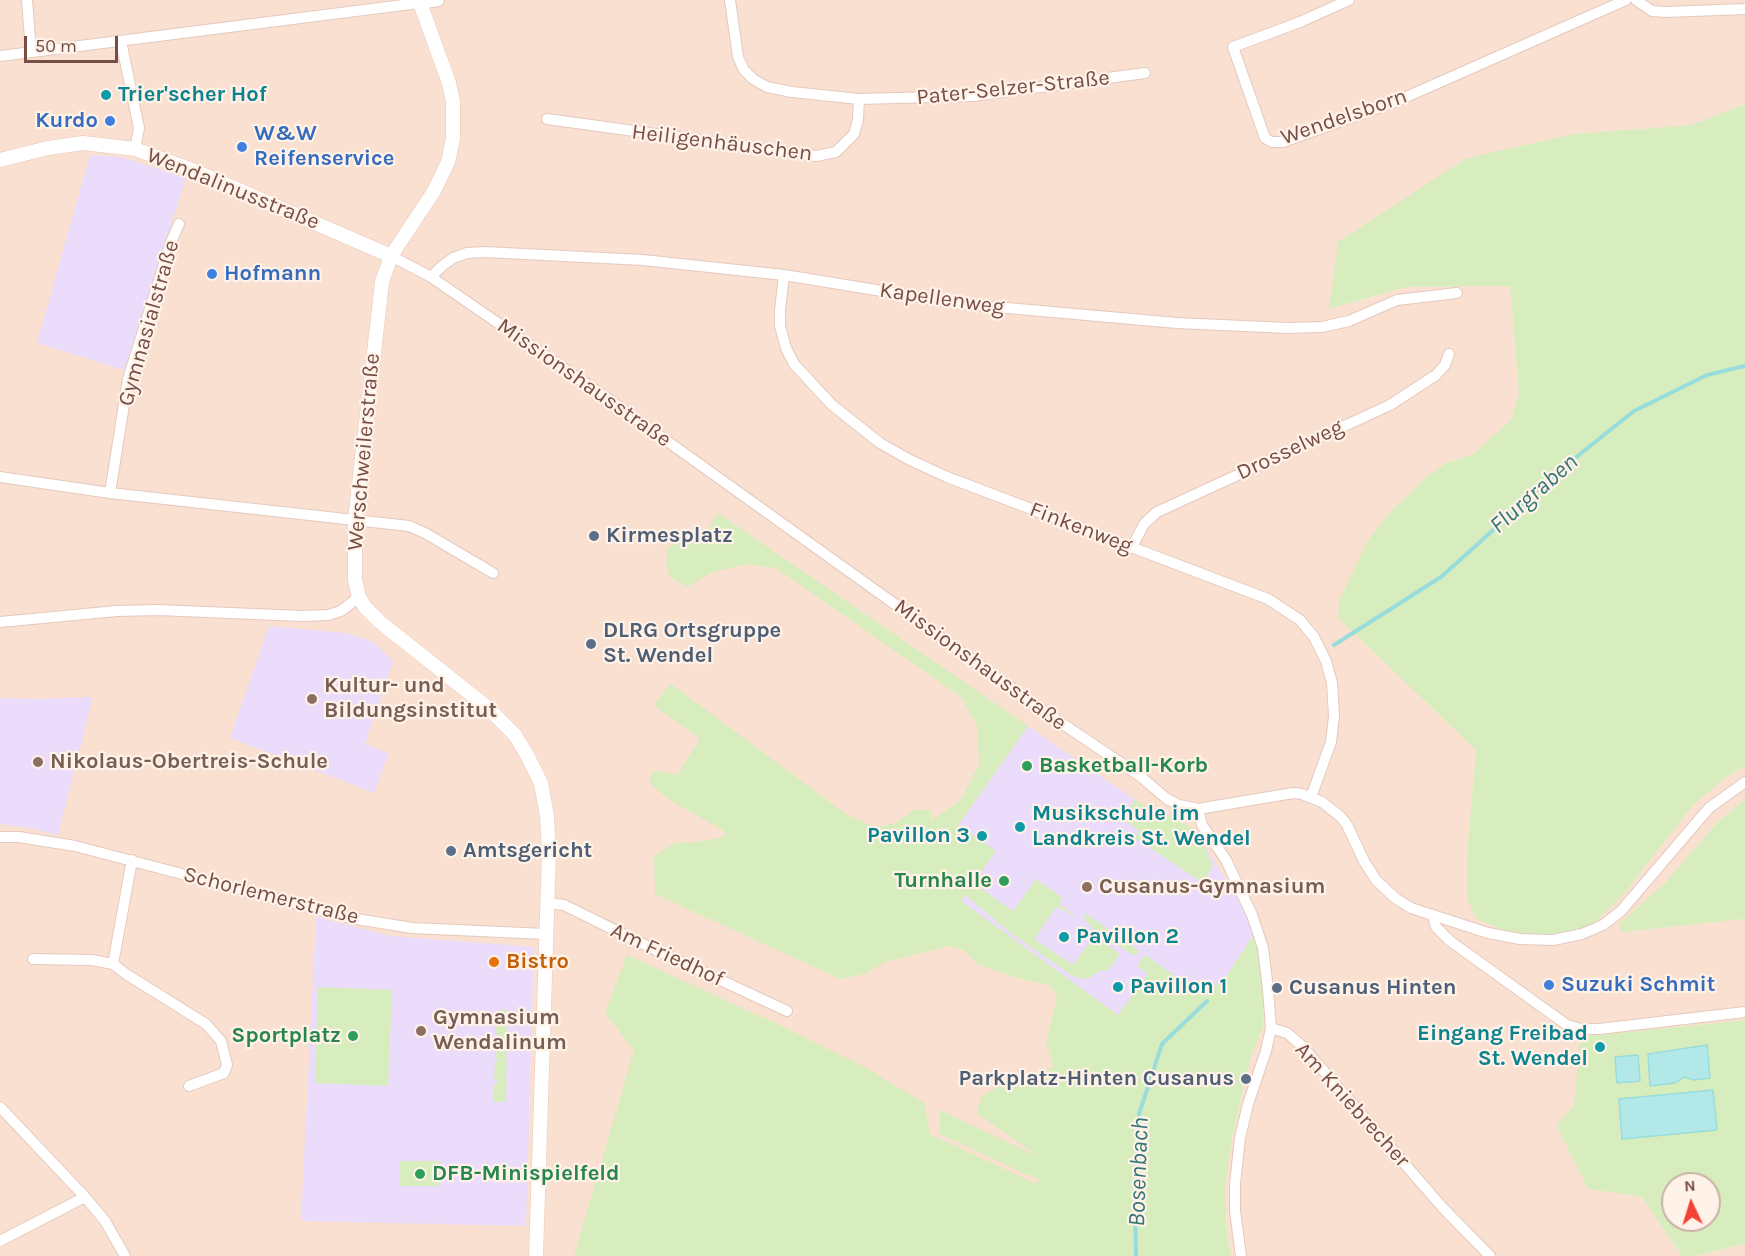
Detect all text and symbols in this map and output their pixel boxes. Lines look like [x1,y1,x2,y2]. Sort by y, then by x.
scale bar [27,24,122,62]
text: 50 m [35,35,77,57]
street label: Pater-Selzer-Straße [915,65,1111,111]
place label: Trier'scher Hof [118,82,267,108]
street label: Wendelsborn [1277,83,1411,151]
marker: Trier'scher Hof [99,88,113,102]
place label: Kurdo [35,108,98,134]
marker: Kurdo [103,114,117,128]
street label: Heiligenhäuschen [630,119,814,167]
place label: W&W Reifenservice [254,121,394,172]
marker: W&W Reifenservice [235,140,249,154]
street label: Wendalinusstraße [143,142,323,236]
street label: Gymnasialstraße [113,237,185,409]
place label: Hofmann [224,261,321,287]
marker: Hofmann [205,267,219,281]
street label: Kapellenweg [878,277,1006,321]
street label: Missionshausstraße [492,313,676,453]
street label: Werschweilerstraße [342,352,386,552]
street label: Drosselweg [1232,414,1348,486]
water label: Flurgraben [1484,448,1584,540]
street label: Finkenweg [1026,496,1136,560]
place label: Kirmesplatz [606,523,733,549]
marker: Kirmesplatz [587,529,601,543]
street label: Missionshausstraße [889,594,1071,736]
place label: DLRG Ortsgruppe St. Wendel [603,618,781,670]
marker: DLRG Ortsgruppe St. Wendel [584,637,598,651]
place label: Kultur- und Bildungsinstitut [324,673,497,724]
marker: Kultur- und Bildungsinstitut [305,692,319,706]
place label: Nikolaus-Obertreis-Schule [50,749,328,775]
place label: Basketball-Korb [1039,753,1208,779]
marker: Nikolaus-Obertreis-Schule [31,755,45,769]
marker: Basketball-Korb [1020,759,1034,773]
place label: Musikschule im Landkreis St. Wendel [1032,801,1251,852]
marker: Musikschule im Landkreis St. Wendel [1013,820,1027,834]
place label: Pavillon 3 [867,823,970,849]
marker: Pavillon 3 [975,829,989,843]
place label: Amtsgericht [463,838,592,864]
marker: Amtsgericht [444,844,458,858]
street label: Schorlemerstraße [181,861,361,931]
place label: Turnhalle [894,868,992,894]
marker: Turnhalle [997,874,1011,888]
place label: Cusanus-Gymnasium [1099,874,1325,900]
marker: Cusanus-Gymnasium [1080,880,1094,894]
street label: Am Friedhof [606,917,728,993]
place label: Pavillon 2 [1076,924,1179,950]
marker: Pavillon 2 [1057,930,1071,944]
place label: Bistro [506,949,569,975]
marker: Bistro [487,955,501,969]
place label: Suzuki Schmit [1561,972,1715,998]
place label: Pavillon 1 [1130,974,1227,1000]
place label: Cusanus Hinten [1289,975,1456,1001]
marker: Suzuki Schmit [1542,978,1556,992]
marker: Pavillon 1 [1111,980,1125,994]
marker: Cusanus Hinten [1270,981,1284,995]
place label: Gymnasium Wendalinum [433,1005,567,1056]
place label: Eingang Freibad St. Wendel [1417,1021,1588,1072]
place label: Sportplatz [231,1023,341,1049]
marker: Gymnasium Wendalinum [414,1024,428,1038]
marker: Sportplatz [346,1029,360,1043]
street label: Am Kniebrecher [1289,1037,1415,1173]
marker: Eingang Freibad St. Wendel [1593,1040,1607,1054]
place label: Parkplatz-Hinten Cusanus [959,1066,1234,1092]
marker: Parkplatz-Hinten Cusanus [1239,1072,1253,1086]
water label: Bosenbach [1123,1117,1155,1227]
place label: DFB-Minispielfeld [432,1161,620,1187]
marker: DFB-Minispielfeld [413,1167,427,1181]
north arrow [1661,1172,1721,1232]
text: N [1683,1176,1696,1195]

